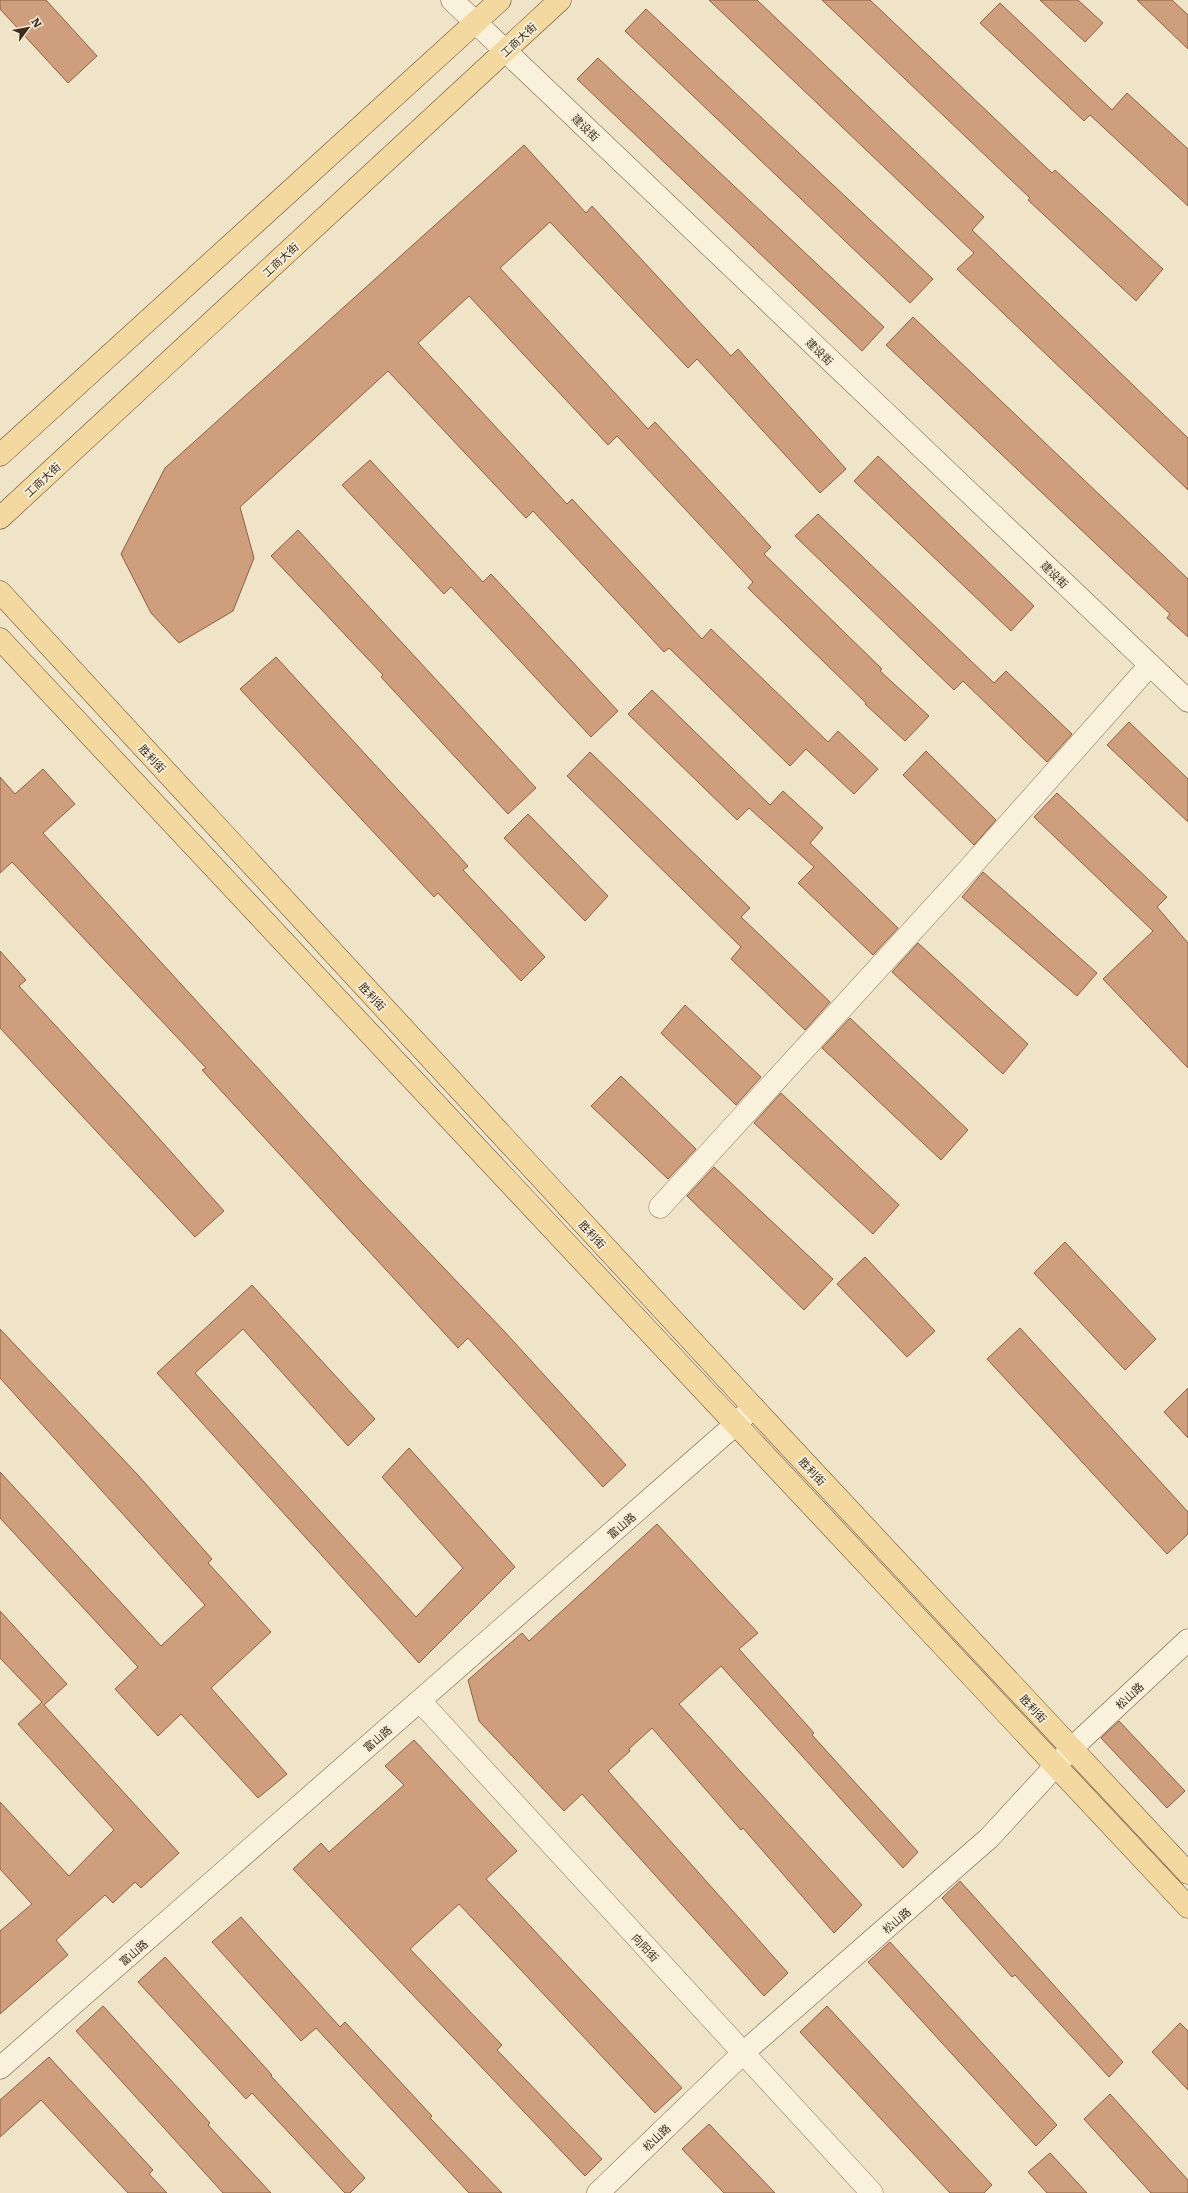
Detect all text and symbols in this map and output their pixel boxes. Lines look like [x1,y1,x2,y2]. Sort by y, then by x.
north arrow [8,8,48,48]
text: N [28,14,47,30]
street label: 工商大街 [496,18,540,60]
street label: 建设街 [569,110,603,144]
street label: 工商大街 [258,238,302,280]
street label: 建设街 [803,334,837,368]
street label: 工商大街 [20,458,64,500]
street label: 建设街 [1038,557,1072,591]
street label: 胜利街 [136,740,170,776]
street label: 胜利街 [356,978,390,1014]
street label: 胜利街 [576,1216,610,1252]
street label: 胜利街 [796,1453,830,1489]
street label: 富山路 [603,1508,639,1542]
street label: 松山路 [1111,1678,1147,1712]
street label: 胜利街 [1017,1690,1051,1726]
street label: 富山路 [359,1721,395,1755]
street label: 松山路 [878,1903,914,1937]
street label: 向阳街 [629,1929,663,1965]
street label: 富山路 [115,1935,151,1969]
street label: 松山路 [639,2120,673,2154]

